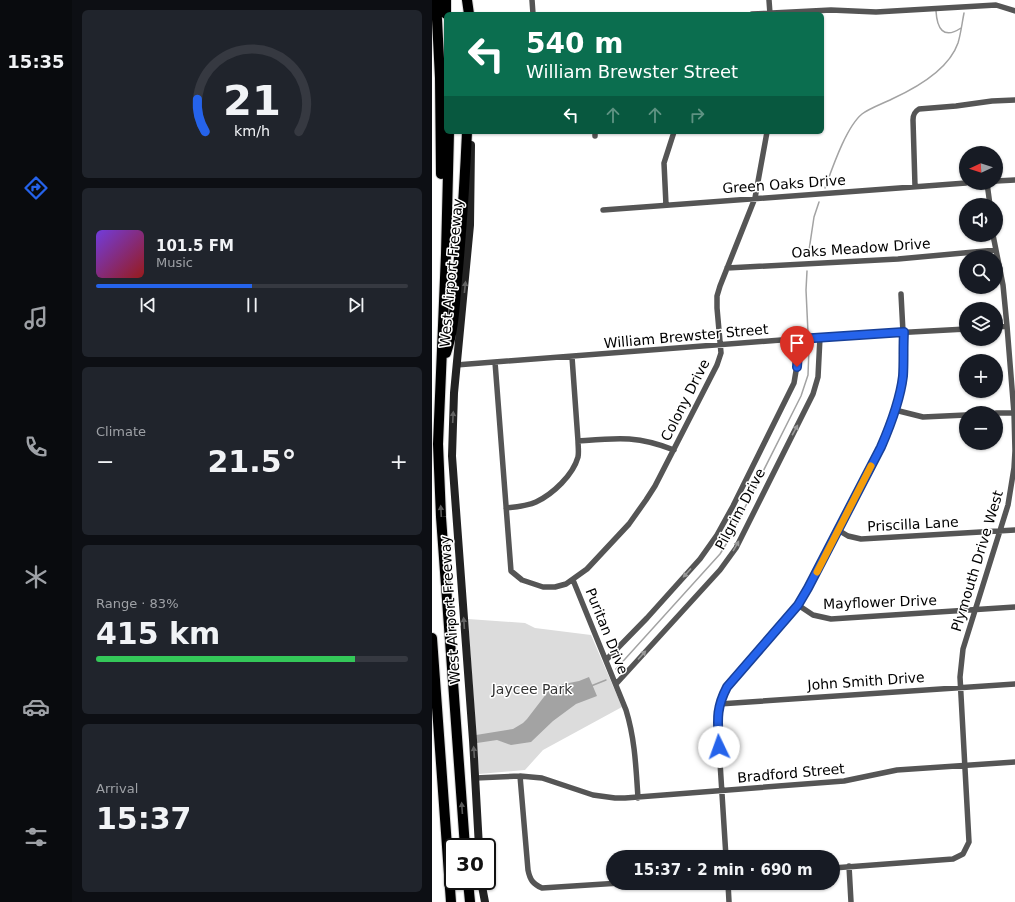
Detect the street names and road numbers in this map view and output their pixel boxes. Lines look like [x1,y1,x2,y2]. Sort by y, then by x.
street label: Green Oaks Drive [722,172,846,196]
street label: West Airport Freeway [437,198,465,348]
street label: Oaks Meadow Drive [791,235,931,261]
street label: William Brewster Street [603,321,769,351]
street label: Colony Drive [658,356,712,444]
street label: Pilgrim Drive [712,466,768,552]
street label: Plymouth Drive West [948,488,1006,633]
street label: Priscilla Lane [867,514,959,534]
street label: West Airport Freeway [437,535,463,685]
street label: Puritan Drive [582,586,632,676]
street label: Mayflower Drive [823,592,937,612]
street label: John Smith Drive [806,669,925,693]
street label: Bradford Street [737,760,846,786]

